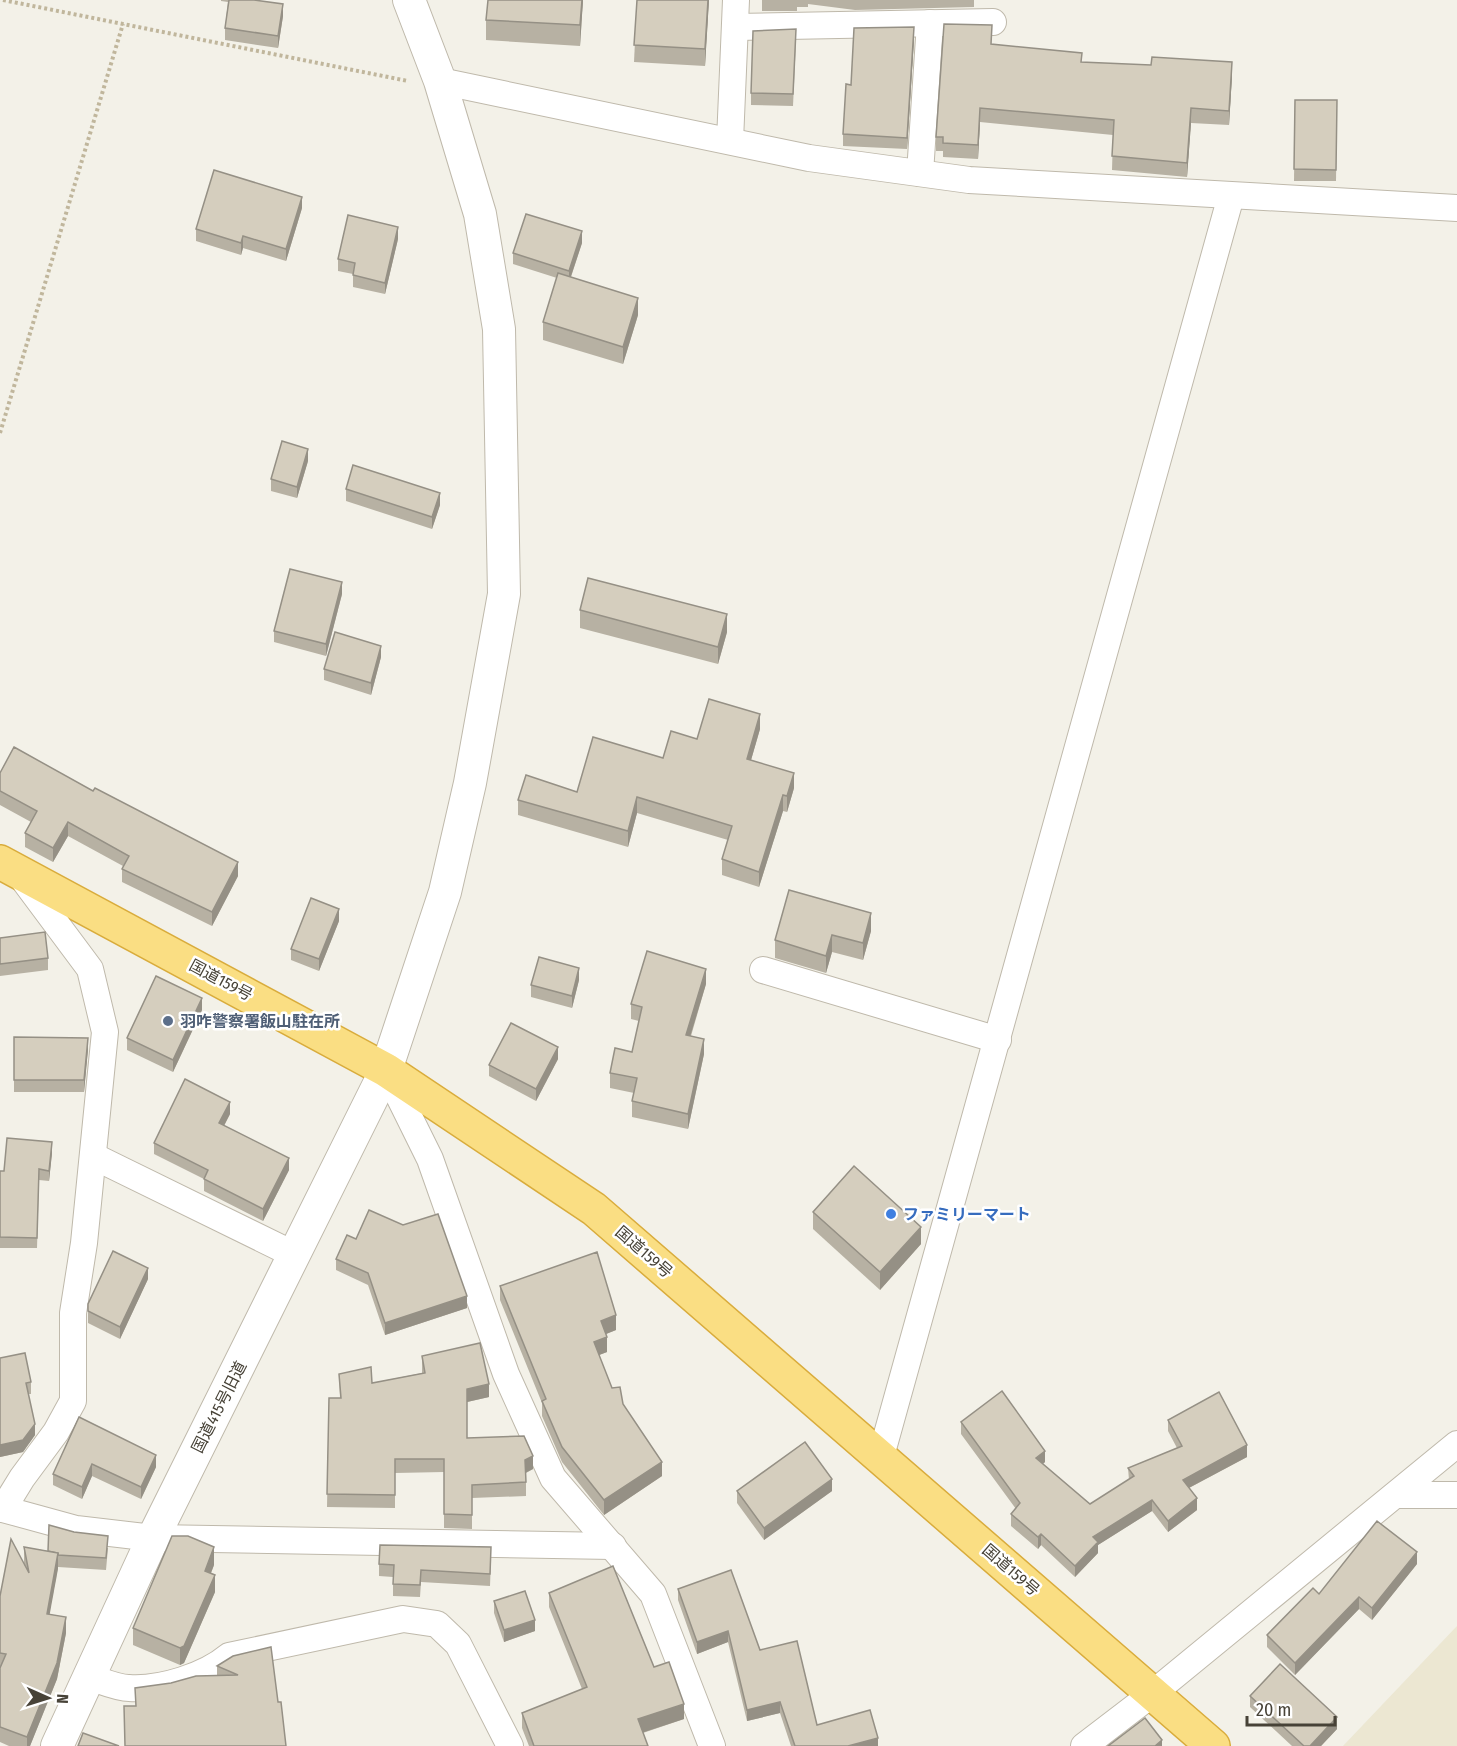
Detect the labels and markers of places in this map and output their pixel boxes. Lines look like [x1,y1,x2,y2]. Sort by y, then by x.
place label: 羽咋警察署飯山駐在所 [180,1012,340,1031]
marker: 羽咋警察署飯山駐在所 [161,1014,175,1028]
place label: ファミリーマート [903,1205,1031,1224]
marker: ファミリーマート [884,1207,898,1221]

